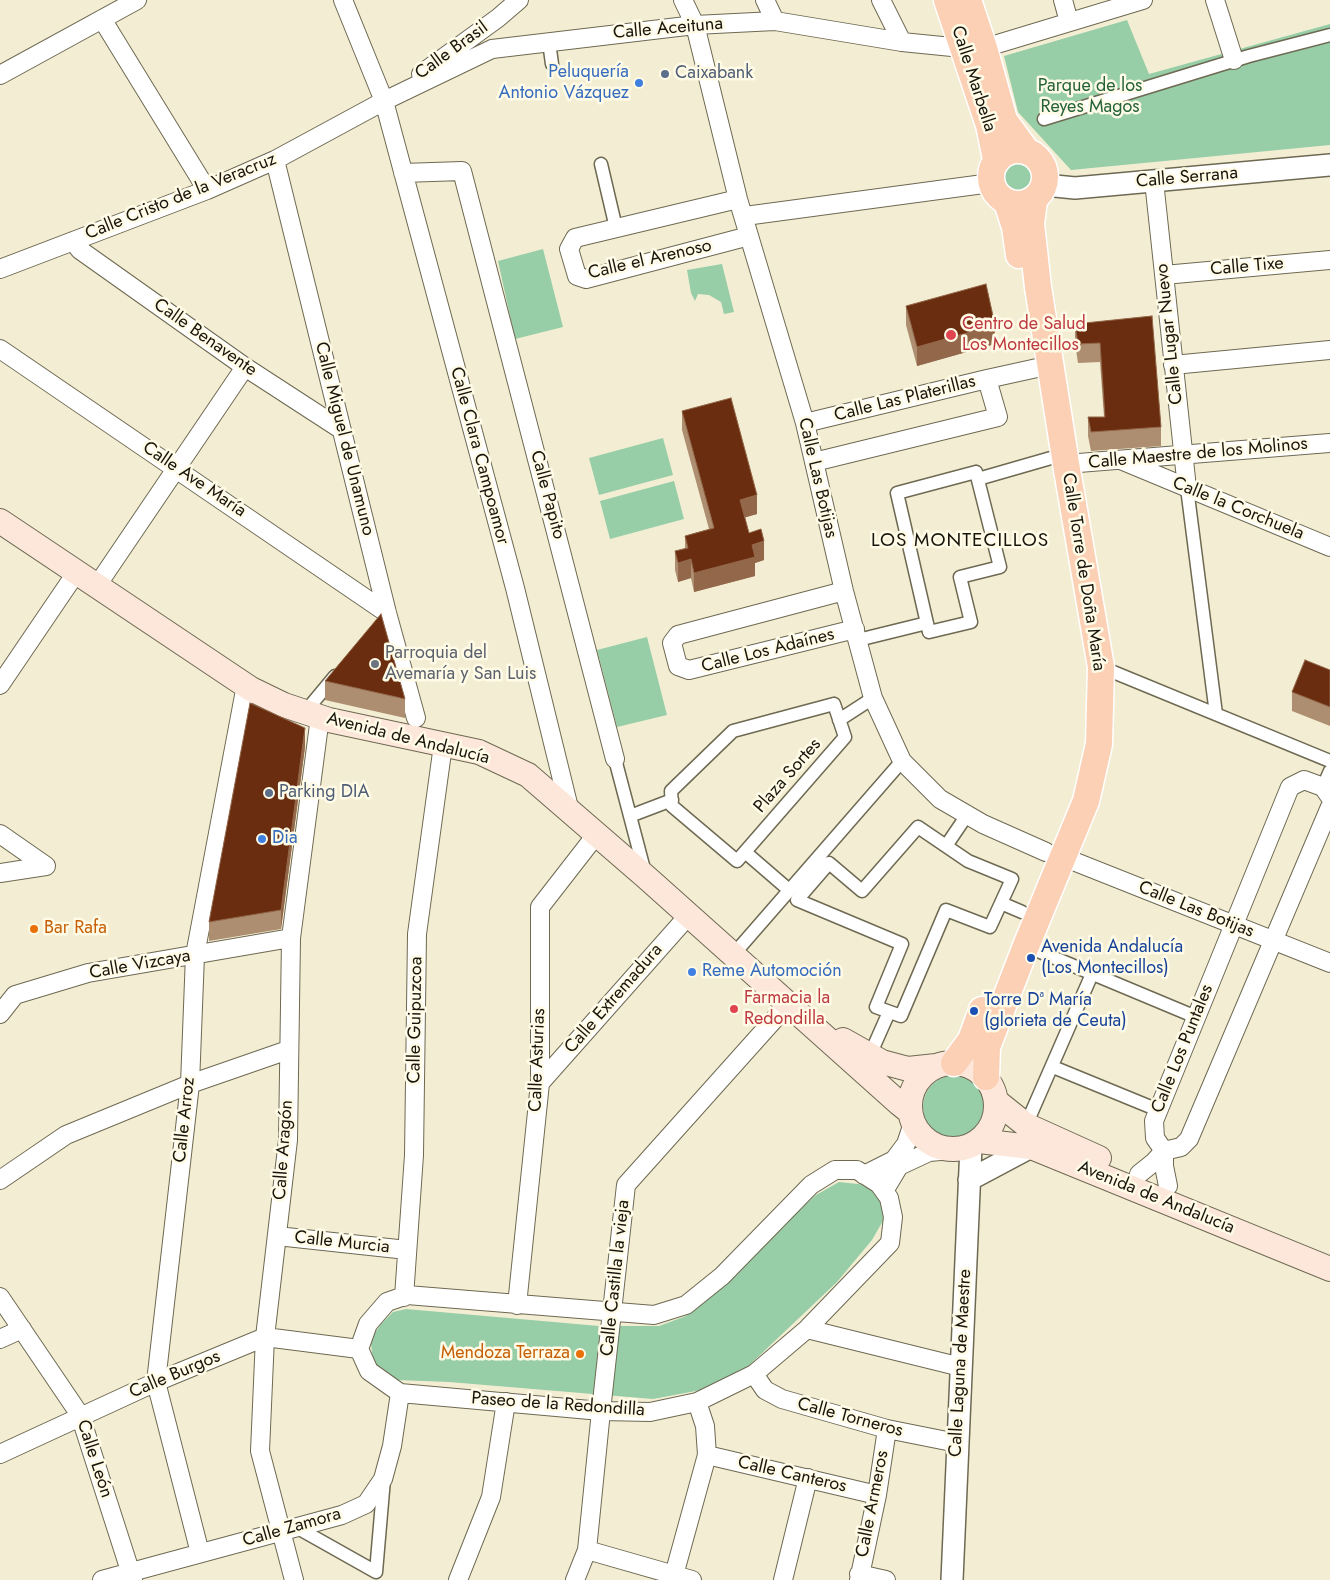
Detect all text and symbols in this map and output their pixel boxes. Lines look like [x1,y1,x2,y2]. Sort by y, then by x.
street label: Calle Aceituna [612,13,724,45]
street label: Calle Brasil [411,17,493,85]
street label: Calle Marbella [946,23,1000,135]
place label: Peluquería Antonio Vázquez [499,62,629,104]
place label: Caixabank [675,63,753,85]
marker: Caixabank [659,68,671,80]
park label: Parque de los Reyes Magos [1038,76,1142,118]
marker: Peluquería Antonio Vázquez [633,77,645,89]
street label: Calle Cristo de la Veracruz [82,149,280,245]
street label: Calle Serrana [1135,163,1239,193]
street label: Calle el Arenoso [586,235,714,285]
street label: Calle Tixe [1209,253,1285,281]
street label: Calle Lugar Nuevo [1152,263,1188,405]
street label: Calle Benavente [149,294,261,382]
place label: Centro de Salud Los Montecillos [962,314,1086,356]
marker: Centro de Salud Los Montecillos [944,328,958,342]
street label: Calle Miguel de Unamuno [309,340,379,538]
street label: Calle Clara Campoamor [445,365,513,547]
street label: Calle Las Platerillas [832,371,978,427]
street label: Calle Las Botijas [793,416,841,540]
street label: Calle Maestre de los Molinos [1088,434,1308,474]
street label: Calle Ave María [138,437,250,523]
street label: Calle Papito [525,448,569,542]
street label: Calle Torre de Doña María [1057,471,1109,673]
street label: Calle la Corchuela [1169,473,1307,545]
district label: LOS MONTECILLOS [869,530,1051,552]
street label: Calle Los Adaínes [699,624,837,678]
place label: Parroquia del Avemaría y San Luis [385,643,536,686]
marker: Parroquia del Avemaría y San Luis [369,658,381,670]
street label: Avenida de Andalucía [324,708,492,770]
street label: Plaza Sortes [750,734,826,818]
place label: Parking DIA [279,782,369,804]
marker: Parking DIA [263,787,275,799]
place label: Dia [272,828,298,850]
marker: Dia [256,833,268,845]
street label: Calle Las Botijas [1135,877,1257,943]
place label: Bar Rafa [44,918,107,940]
marker: Bar Rafa [28,923,40,935]
place label: Avenida Andalucía (Los Montecillos) [1041,937,1183,980]
street label: Calle Extremadura [561,940,667,1058]
street label: Calle Vizcaya [88,945,192,985]
marker: Avenida Andalucía (Los Montecillos) [1025,952,1037,964]
street label: Calle Guipuzcoa [404,956,428,1084]
place label: Reme Automoción [702,961,842,983]
marker: Reme Automoción [686,966,698,978]
street label: Calle Los Puntales [1147,982,1219,1116]
place label: Farmacia la Redondilla [744,988,830,1030]
place label: Torre Dª María (glorieta de Ceuta) [984,990,1127,1032]
marker: Farmacia la Redondilla [728,1003,740,1015]
marker: Torre Dª María (glorieta de Ceuta) [968,1005,980,1017]
street label: Calle Asturias [525,1008,551,1112]
street label: Calle Arroz [170,1076,200,1164]
street label: Calle Aragón [270,1099,298,1201]
street label: Avenida de Andalucía [1075,1157,1237,1239]
street label: Calle Castilla la vieja [597,1199,635,1357]
street label: Calle Murcia [293,1227,391,1259]
street label: Calle Laguna de Maestre [945,1269,977,1457]
place label: Mendoza Terraza [441,1343,570,1365]
street label: Calle Burgos [126,1346,224,1404]
marker: Mendoza Terraza [574,1348,586,1360]
street label: Paseo de la Redondilla [471,1388,645,1422]
street label: Calle Torneros [795,1394,905,1442]
street label: Calle León [71,1417,117,1501]
street label: Calle Armeros [852,1449,894,1559]
street label: Calle Canteros [736,1452,848,1498]
street label: Calle Zamora [240,1504,344,1552]

